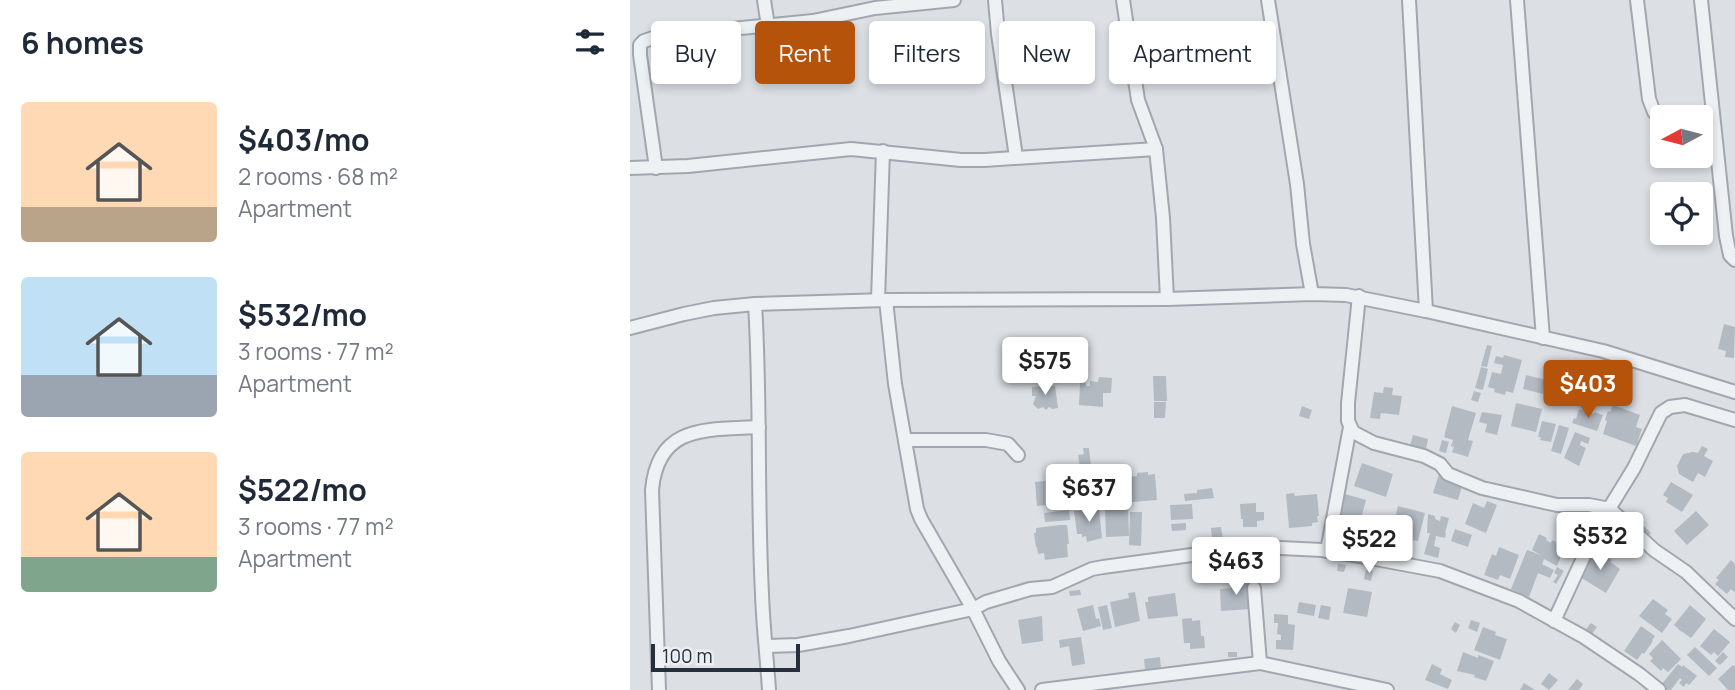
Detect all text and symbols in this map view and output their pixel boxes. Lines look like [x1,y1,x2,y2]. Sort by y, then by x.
chip: Buy [651,21,741,84]
chip: Rent [755,21,855,84]
chip: Filters [869,21,985,84]
chip: New [999,21,1095,84]
chip: Apartment [1109,21,1276,84]
text: 6 homes [21,22,144,63]
icon: filters [571,23,609,61]
north arrow [1650,105,1713,168]
map controls [1650,105,1713,245]
text: $403/mo [238,119,370,160]
icon: home [77,130,161,214]
text: 2 rooms · 68 m² [238,160,398,192]
button: locate [1650,182,1713,245]
text: Apartment [238,192,352,224]
text: $532/mo [238,294,367,335]
icon: home [77,305,161,389]
text: 3 rooms · 77 m² [238,335,394,367]
pin: $575 [1004,338,1086,397]
text: $575 [1018,344,1072,376]
pin: $403 [1547,360,1629,420]
text: Apartment [238,367,352,399]
text: $403 [1560,367,1616,399]
pin: $637 [1048,464,1130,524]
text: $522/mo [238,469,367,510]
text: $637 [1062,471,1116,503]
icon: home [77,480,161,564]
text: 3 rooms · 77 m² [238,510,394,542]
pin: $532 [1559,512,1641,572]
pin: $522 [1328,516,1410,575]
text: $532 [1573,519,1628,551]
text: $522 [1342,522,1396,554]
pin: $463 [1195,538,1277,597]
text: Apartment [238,542,352,574]
text: $463 [1208,544,1264,576]
scale bar [651,641,800,673]
text: 100 m [662,643,713,669]

